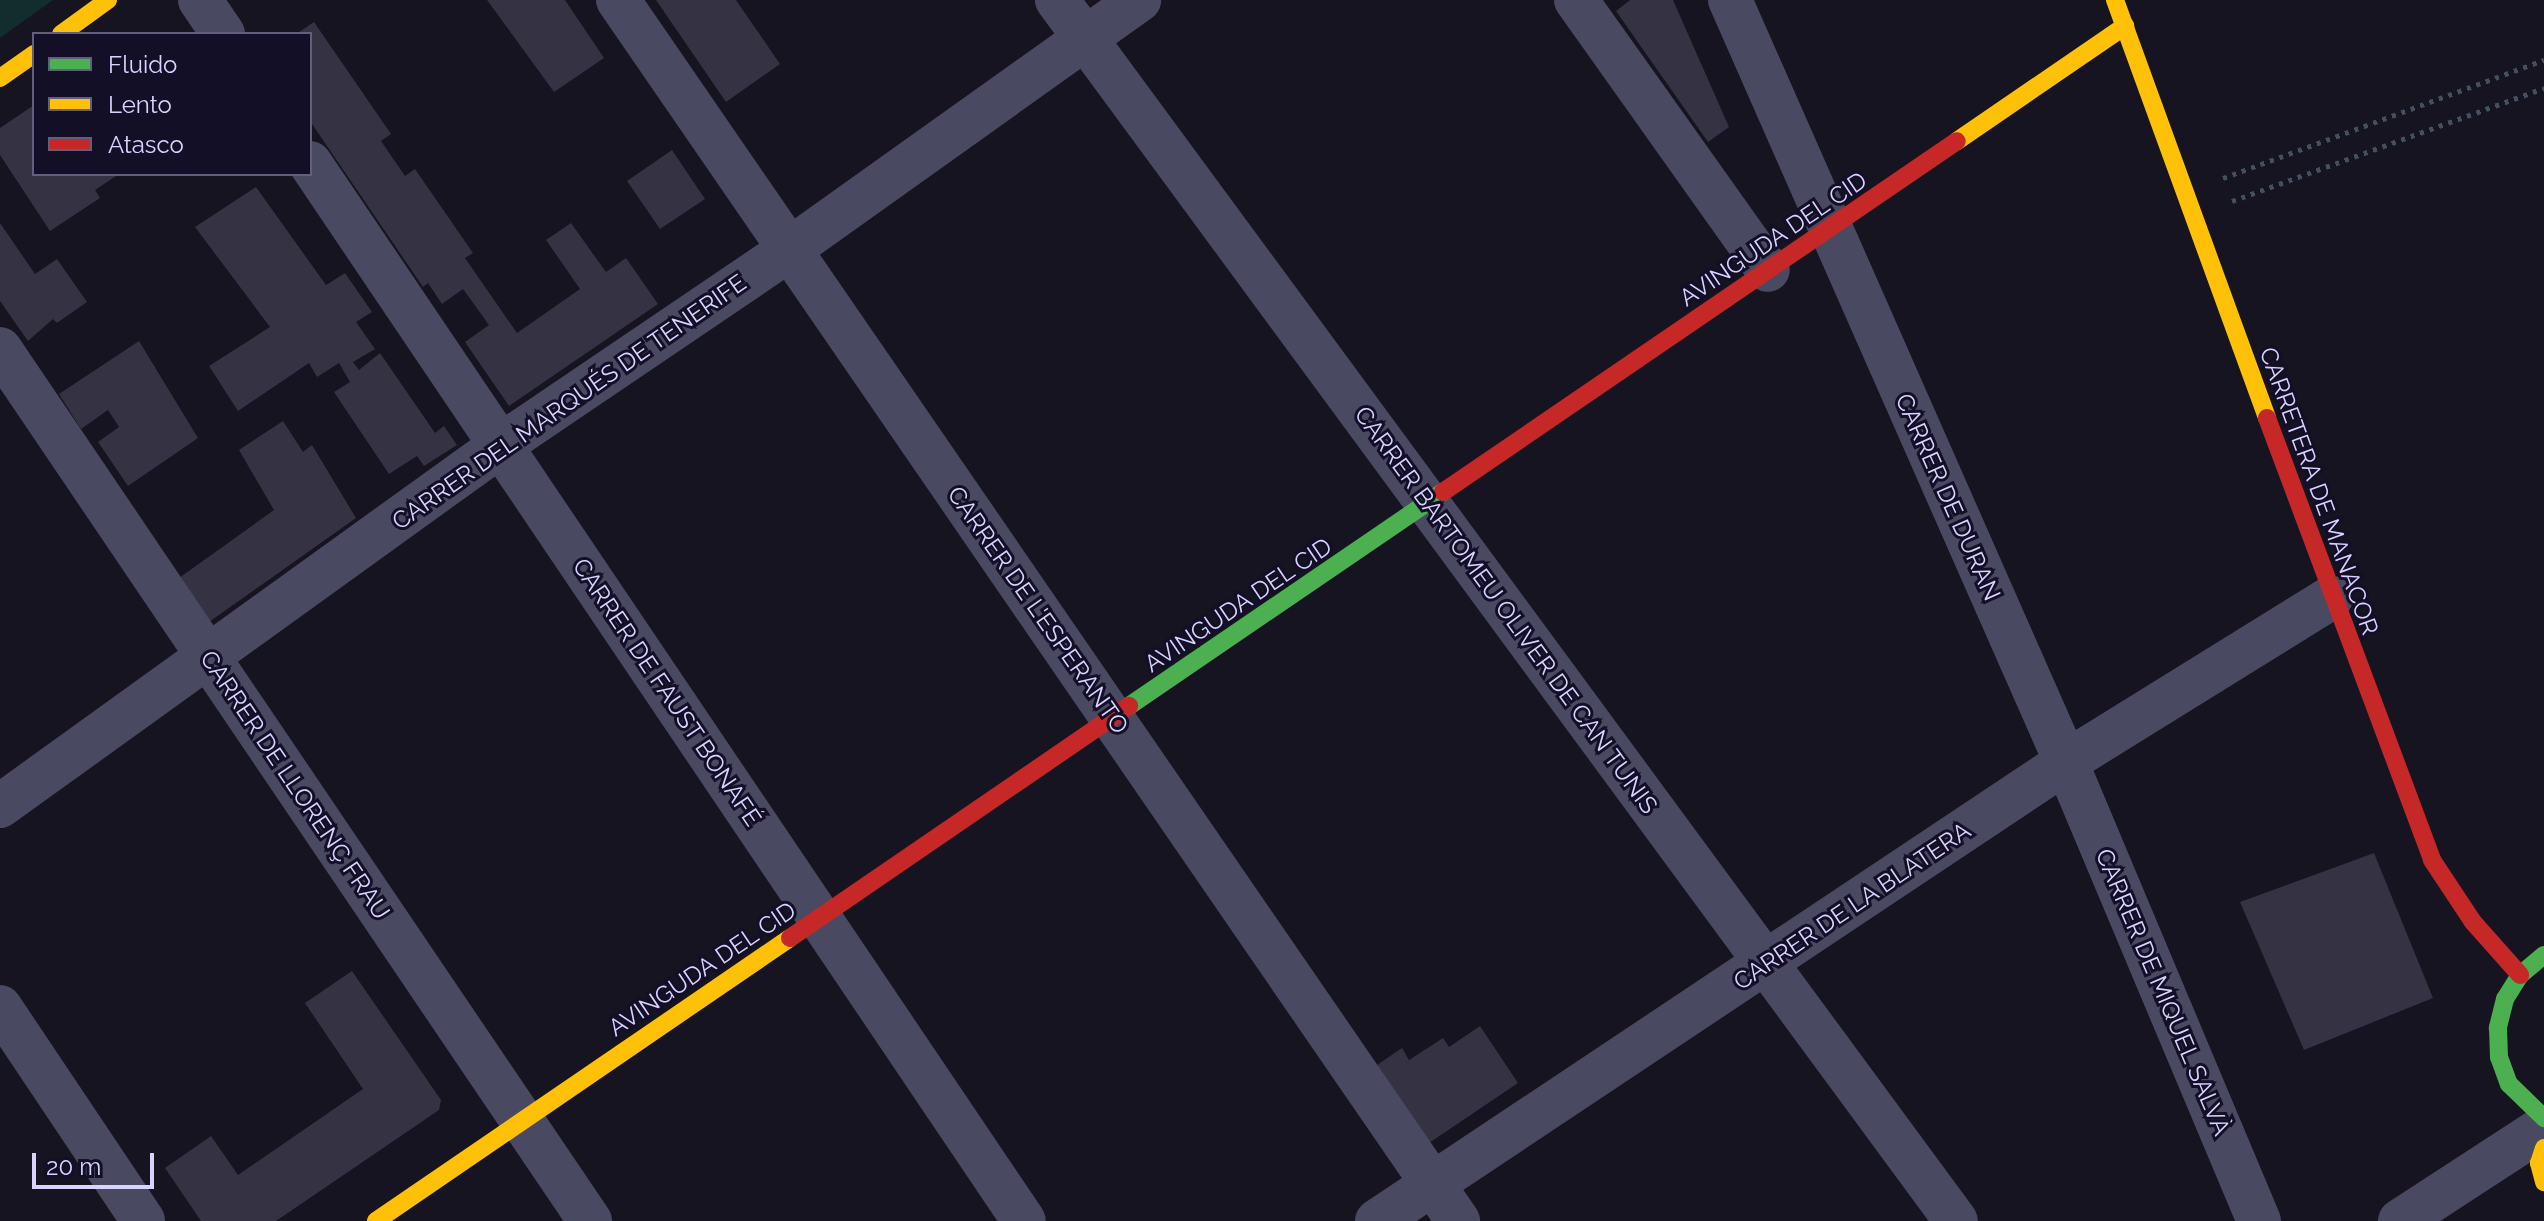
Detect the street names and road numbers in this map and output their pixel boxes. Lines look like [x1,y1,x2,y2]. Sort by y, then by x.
street label: AVINGUDA DEL CID [1673,165,1873,313]
street label: CARRER DEL MARQUÉS DE TENERIFE [386,268,752,536]
street label: CARRETERA DE MANACOR [2253,343,2385,639]
street label: CARRER DE DURAN [1889,389,2007,605]
street label: CARRER BARTOMEU OLIVER DE CAN TUNIS [1348,400,1664,820]
street label: CARRER DE L'ESPERANTO [941,481,1135,739]
street label: AVINGUDA DEL CID [1138,531,1338,679]
street label: CARRER DE FAUST BONAFÉ [566,552,768,832]
street label: CARRER DE LLORENÇ FRAU [194,645,396,925]
street label: CARRER DE LA BLATERA [1728,816,1976,996]
street label: CARRER DE MIQUEL SALVÀ [2089,844,2237,1140]
street label: AVINGUDA DEL CID [602,895,802,1043]

